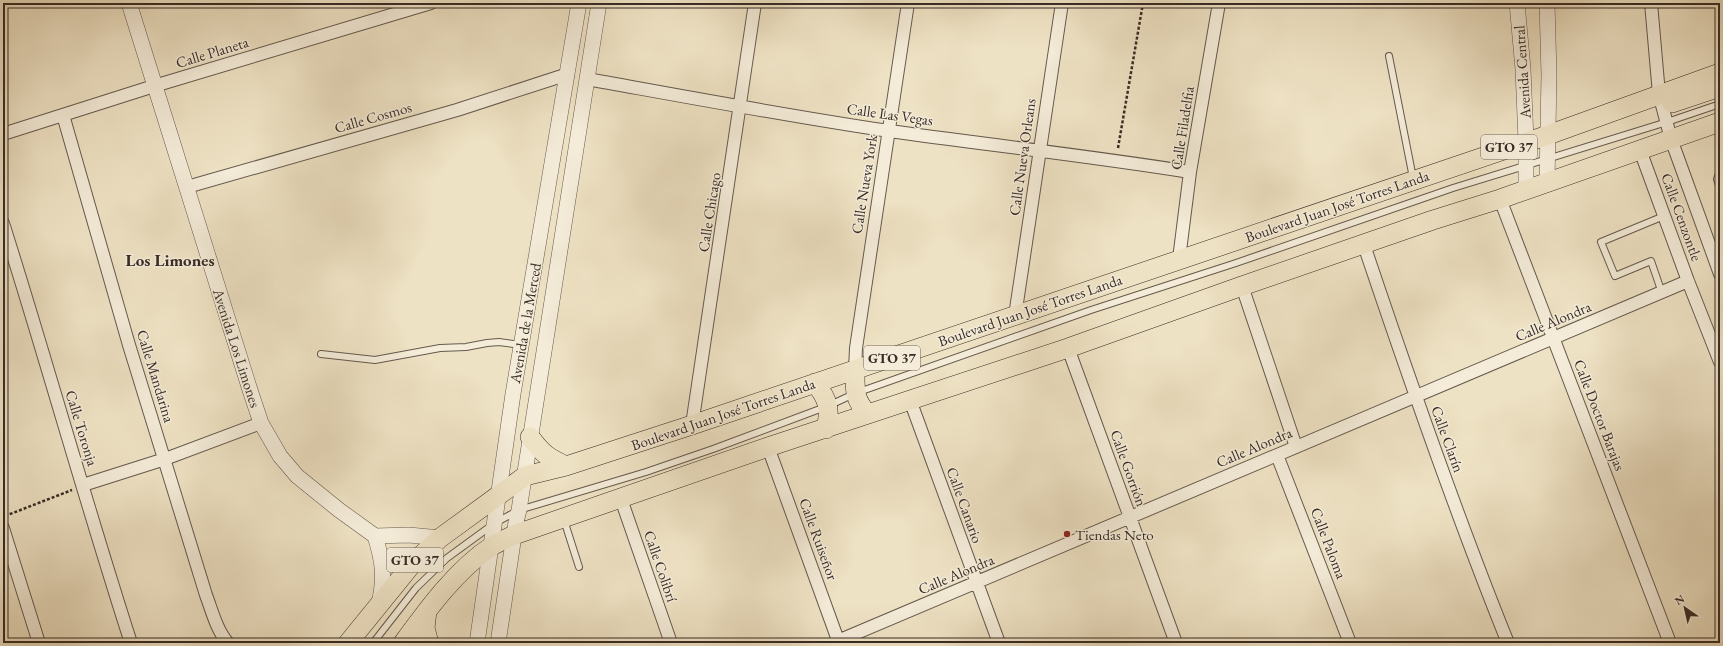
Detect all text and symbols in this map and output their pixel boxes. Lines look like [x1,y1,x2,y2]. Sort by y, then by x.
street label: Avenida Central [1509,24,1535,120]
street label: Calle Planeta [173,32,251,72]
street label: Calle Filadelfia [1166,85,1198,171]
street label: Calle Cosmos [332,97,414,137]
street label: Calle Nueva Orleans [1004,97,1040,217]
street label: Calle Las Vegas [846,99,935,129]
street label: Calle Nueva York [847,132,881,235]
road number: GTO 37 [1481,135,1537,159]
street label: Boulevard Juan José Torres Landa [1242,166,1432,246]
street label: Calle Cenzontle [1657,170,1707,264]
street label: Calle Chicago [693,171,725,253]
district label: Los Limones [125,249,215,271]
street label: Avenida de la Merced [505,261,545,386]
street label: Boulevard Juan José Torres Landa [935,270,1125,350]
street label: Avenida Los Limones [209,285,265,410]
street label: Calle Alondra [1512,297,1594,345]
street label: Calle Mandarina [133,327,179,425]
road number: GTO 37 [864,346,920,370]
street label: Calle Doctor Barajas [1570,357,1630,473]
street label: Boulevard Juan José Torres Landa [628,374,818,454]
street label: Calle Toronja [61,388,103,468]
street label: Calle Clarín [1427,403,1469,475]
street label: Calle Alondra [1213,423,1295,471]
street label: Calle Gorrión [1106,427,1152,509]
street label: Calle Canario [943,464,987,546]
street label: Calle Ruiseñor [795,495,843,583]
street label: Calle Paloma [1307,505,1351,581]
place label: Tiendas Neto [1075,525,1154,544]
street label: Calle Colibrí [640,528,682,604]
marker: Tiendas Neto [1062,529,1072,539]
road number: GTO 37 [387,548,443,572]
street label: Calle Alondra [915,550,997,598]
north arrow [1665,588,1705,628]
text: N [1672,591,1687,608]

